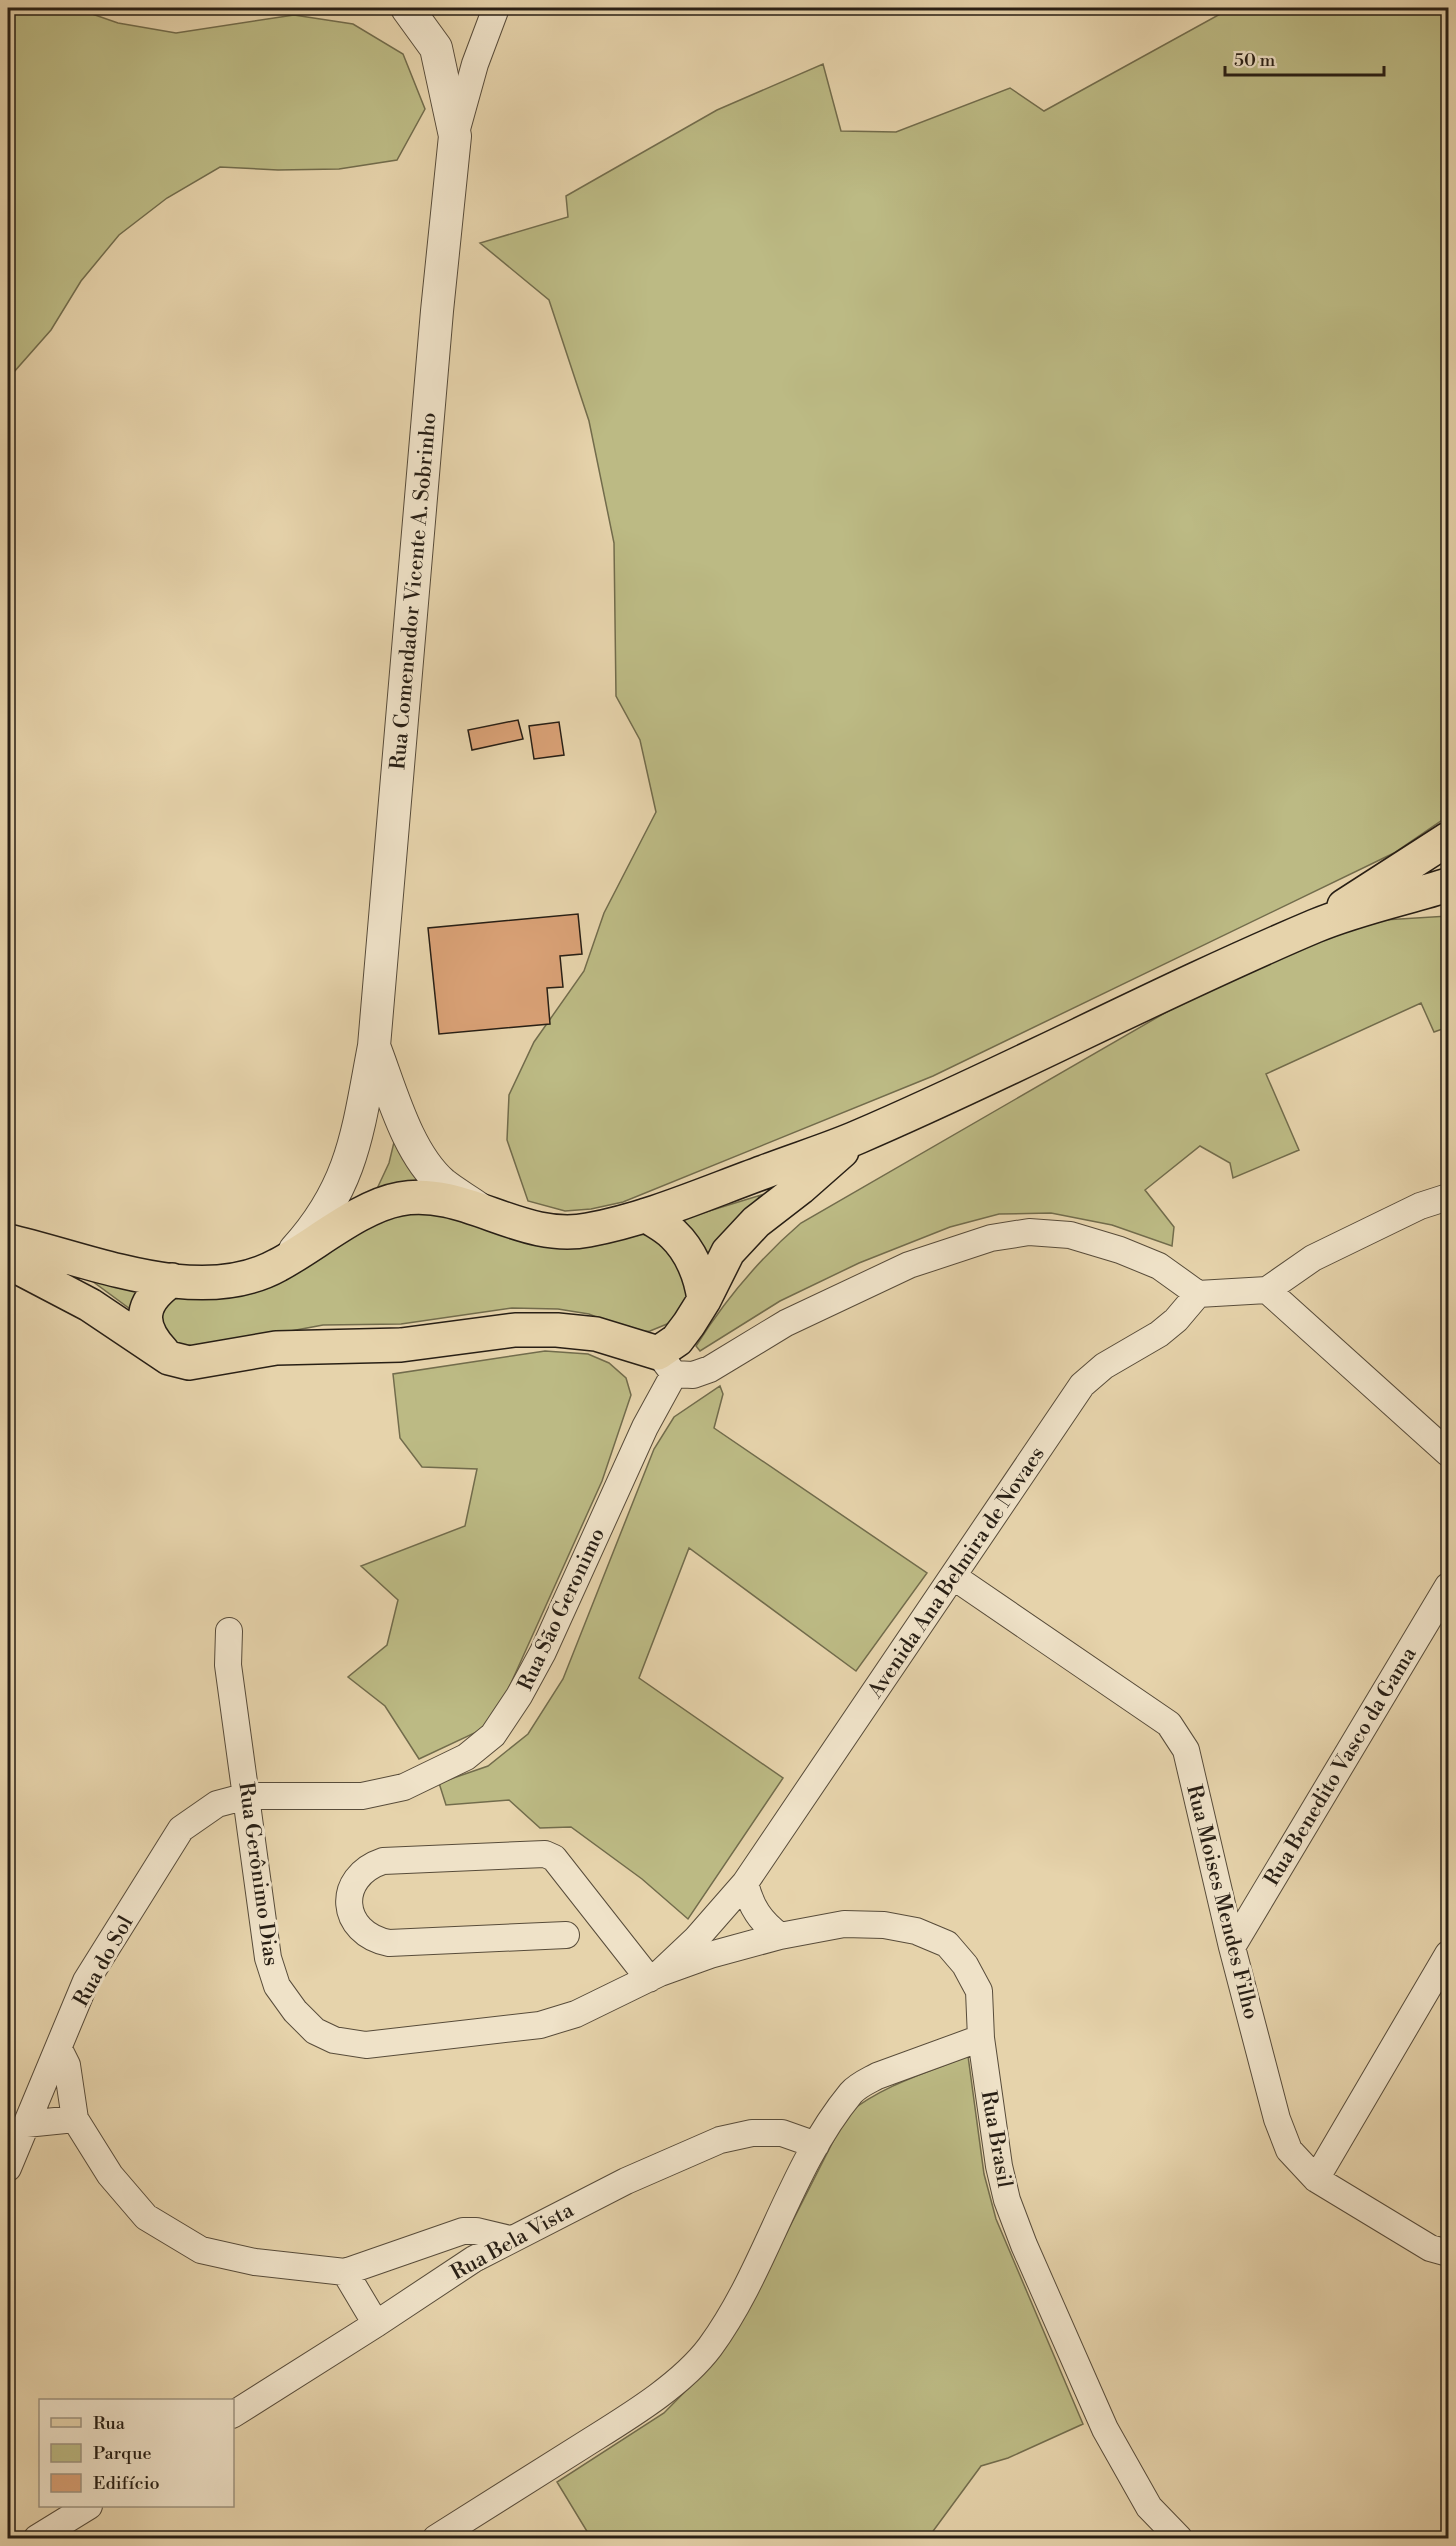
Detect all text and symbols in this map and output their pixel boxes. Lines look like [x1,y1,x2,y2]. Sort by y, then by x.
scale bar [1225,39,1384,77]
text: 50 m [1234,49,1276,72]
street label: Rua Comendador Vicente A. Sobrinho [385,411,443,771]
street label: Avenida Ana Belmira de Novaes [862,1442,1051,1704]
street label: Rua São Geronimo [513,1524,611,1695]
street label: Rua Benedito Vasco da Gama [1259,1642,1423,1890]
street label: Rua Gerônimo Dias [232,1781,284,1968]
street label: Rua Moises Mendes Filho [1180,1782,1264,2022]
street label: Rua do Sol [68,1912,139,2011]
street label: Rua Brasil [975,2089,1017,2190]
street label: Rua Bela Vista [446,2197,579,2286]
legend [39,2399,234,2507]
text: Rua [93,2412,126,2435]
text: Parque [93,2442,152,2465]
text: Edifício [93,2472,160,2495]

